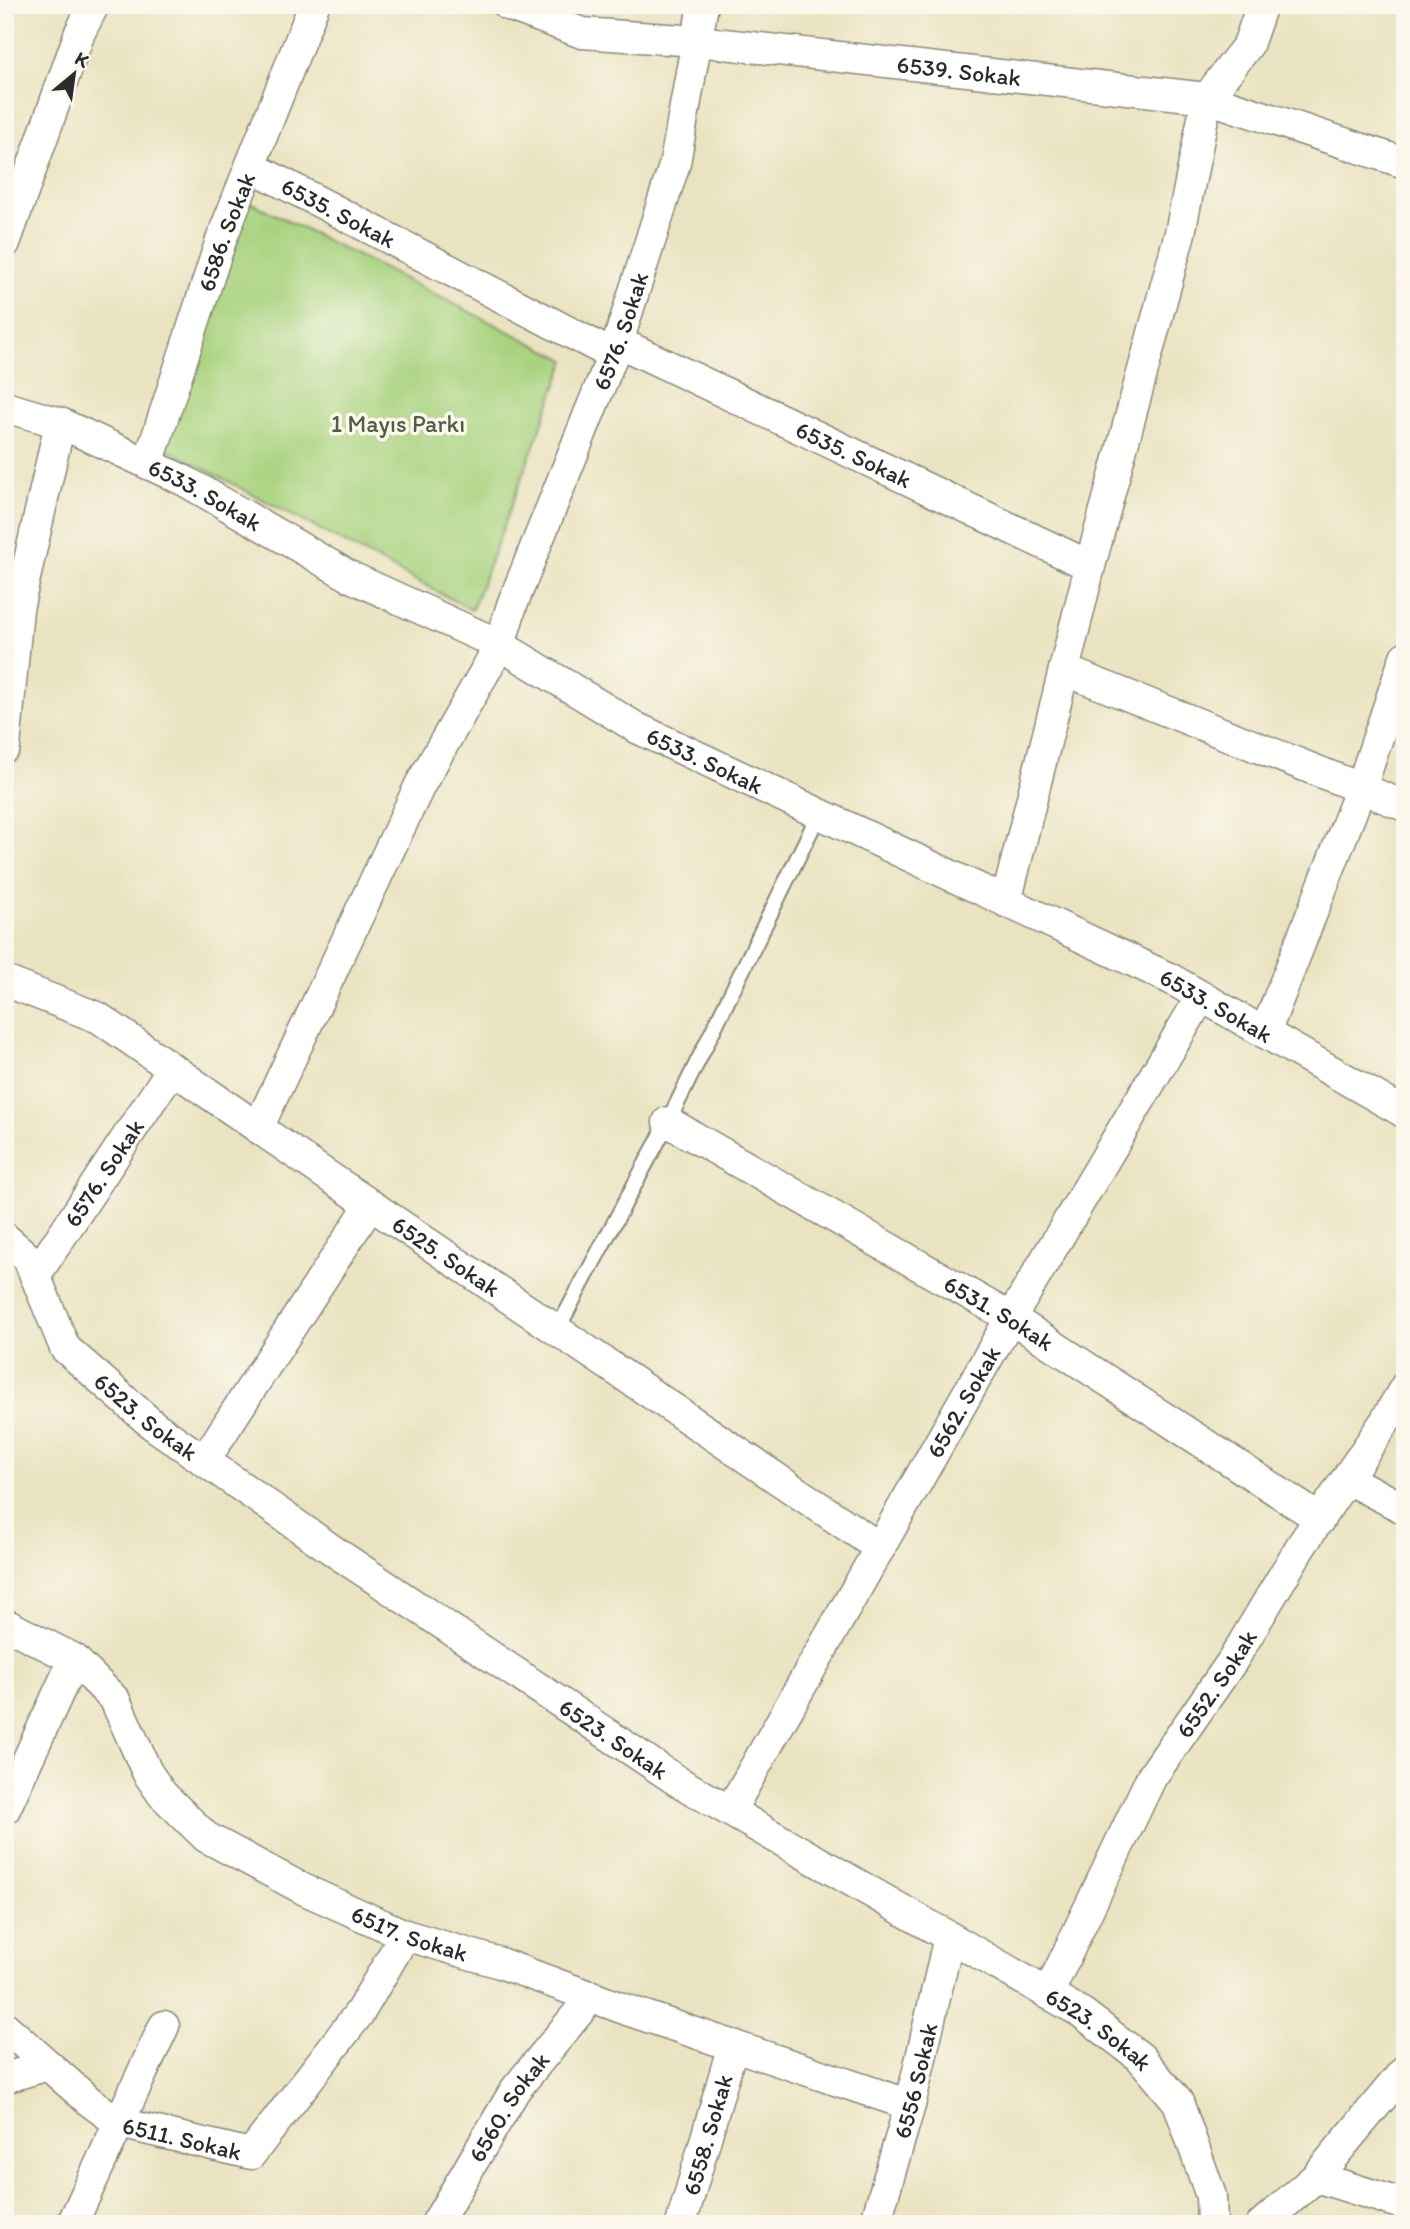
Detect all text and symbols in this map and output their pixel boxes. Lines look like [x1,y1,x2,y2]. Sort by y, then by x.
north arrow [38,38,108,108]
text: K [71,47,94,73]
street label: 6539. Sokak [895,49,1022,92]
street label: 6586. Sokak [191,168,261,295]
street label: 6535. Sokak [277,171,401,254]
street label: 6576. Sokak [586,268,654,394]
park label: 1 Mayıs Parkı [331,409,465,438]
street label: 6535. Sokak [791,414,916,494]
street label: 6533. Sokak [144,452,267,537]
street label: 6533. Sokak [642,720,768,800]
street label: 6533. Sokak [1155,961,1278,1049]
street label: 6576. Sokak [57,1113,150,1232]
street label: 6525. Sokak [387,1209,506,1303]
street label: 6531. Sokak [939,1268,1060,1357]
street label: 6562. Sokak [920,1340,1006,1463]
street label: 6523. Sokak [88,1366,204,1466]
street label: 6552. Sokak [1169,1624,1262,1743]
street label: 6523. Sokak [554,1692,674,1785]
street label: 6517. Sokak [347,1898,471,1967]
street label: 6523. Sokak [1041,1981,1159,2076]
street label: 6556 Sokak [886,2020,943,2142]
street label: 6560. Sokak [461,2045,555,2167]
street label: 6558. Sokak [676,2071,738,2199]
street label: 6511. Sokak [120,2110,244,2166]

